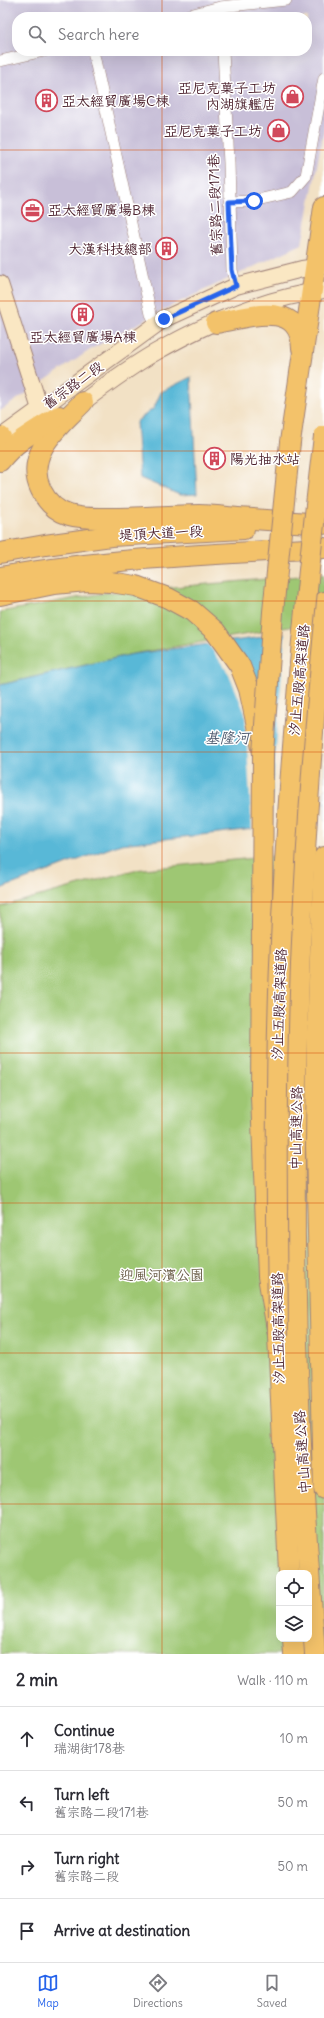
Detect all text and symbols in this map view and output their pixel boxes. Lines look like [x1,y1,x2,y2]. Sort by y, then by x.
search box [12,12,312,56]
icon: search [26,23,48,45]
text: Search here [58,25,139,44]
place label: 亞尼克菓子工坊 內湖旗艦店 [178,79,276,113]
shop icon: 亞尼克菓子工坊 內湖旗艦店 [279,83,305,109]
building icon: 亞太經貿廣場C棟 [33,88,59,114]
place label: 亞太經貿廣場C棟 [62,92,170,110]
shop icon: 亞尼克菓子工坊 [265,118,291,144]
place label: 亞尼克菓子工坊 [164,122,262,140]
street label: 舊宗路二段171巷 [204,153,226,256]
route start [245,192,263,210]
office icon: 亞太經貿廣場B棟 [20,197,46,223]
place label: 亞太經貿廣場B棟 [48,201,156,219]
building icon: 大漢科技總部 [154,236,180,262]
place label: 大漢科技總部 [68,240,152,258]
building icon: 亞太經貿廣場A棟 [70,302,96,328]
route end [155,310,173,328]
place label: 亞太經貿廣場A棟 [30,328,137,346]
street label: 舊宗路二段 [39,357,107,413]
building icon: 陽光抽水站 [201,446,227,472]
place label: 陽光抽水站 [230,450,300,468]
street label: 堤頂大道一段 [119,522,203,544]
street label: 汐止五股高架道路 [285,623,313,737]
water label: 基隆河 [204,728,252,747]
street label: 汐止五股高架道路 [268,948,290,1060]
street label: 中山高速公路 [286,1086,306,1170]
park label: 迎風河濱公園 [120,1266,204,1284]
street label: 汐止五股高架道路 [268,1272,288,1384]
street label: 中山高速公路 [290,1409,314,1495]
map controls [276,1570,312,1642]
button: locate [276,1570,312,1606]
button: layers [276,1606,312,1642]
text: 2 min [16,1669,58,1691]
text: Walk · 110 m [237,1672,308,1689]
text: Continue [54,1721,115,1740]
icon: ahead [16,1728,38,1750]
text: 10 m [280,1730,308,1747]
text: 瑞湖街178巷 [54,1740,125,1757]
text: Turn left [54,1785,109,1804]
icon: left [16,1792,38,1814]
text: 50 m [277,1794,308,1811]
text: 舊宗路二段171巷 [54,1804,149,1821]
text: Turn right [54,1849,119,1868]
icon: right [16,1856,38,1878]
text: 50 m [277,1858,308,1875]
text: 舊宗路二段 [54,1868,119,1885]
icon: arrive [16,1920,38,1942]
text: Arrive at destination [54,1921,190,1940]
tab: Map [37,1972,59,2010]
tab: Directions [133,1972,183,2010]
tab: Saved [257,1972,287,2010]

